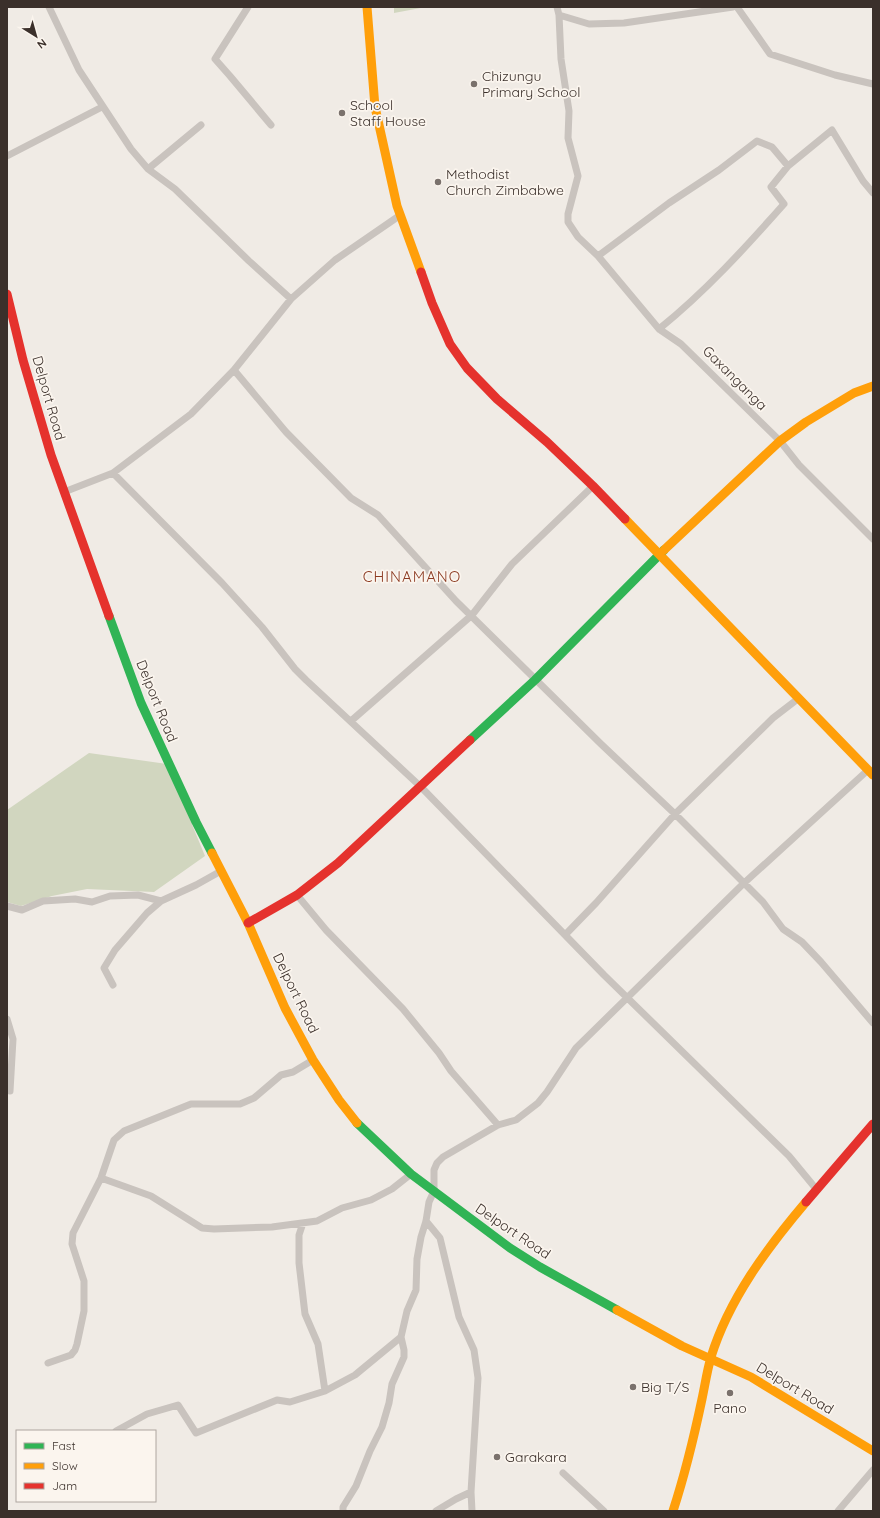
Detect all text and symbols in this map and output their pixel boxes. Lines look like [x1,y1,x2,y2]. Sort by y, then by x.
north arrow [16,16,56,56]
text: N [35,36,49,52]
place label: Chizungu Primary School [482,67,580,101]
marker: Chizungu Primary School [469,79,479,89]
place label: School Staff House [350,96,426,130]
marker: School Staff House [337,108,347,118]
place label: Methodist Church Zimbabwe [446,165,564,199]
marker: Methodist Church Zimbabwe [433,177,443,187]
street label: Gaxanganga [699,342,771,414]
street label: Delport Road [28,354,70,442]
district label: CHINAMANO [363,567,461,586]
street label: Delport Road [132,657,182,745]
street label: Delport Road [269,950,323,1036]
street label: Delport Road [472,1199,554,1263]
street label: Delport Road [753,1358,837,1418]
place label: Big T/S [641,1378,689,1396]
marker: Big T/S [628,1382,638,1392]
marker: Pano [725,1388,735,1398]
place label: Pano [713,1399,747,1417]
legend [16,1430,156,1502]
text: Fast [52,1438,76,1453]
place label: Garakara [505,1448,567,1466]
marker: Garakara [492,1452,502,1462]
text: Slow [52,1458,78,1473]
text: Jam [52,1478,77,1493]

